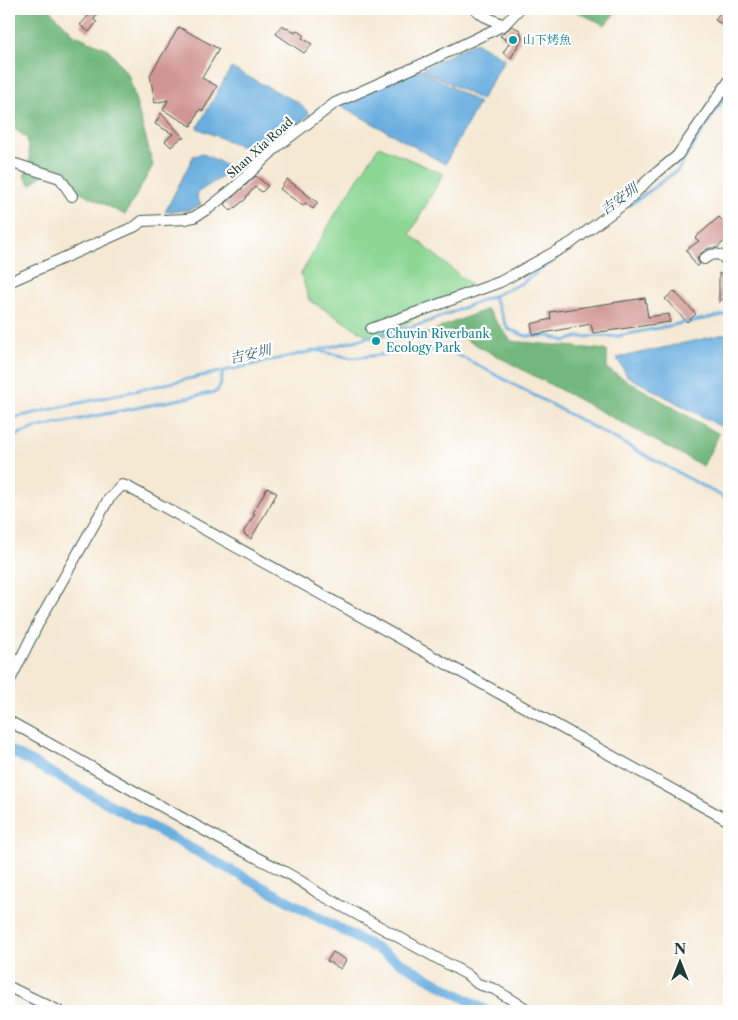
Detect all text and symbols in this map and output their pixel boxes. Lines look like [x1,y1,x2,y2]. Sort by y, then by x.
place label: 山下烤魚 [523,32,571,47]
marker: 山下烤魚 [507,34,519,46]
street label: Shan Xia Road [224,114,296,181]
water label: 吉安圳 [597,178,643,219]
place label: Chuyin Riverbank Ecology Park [386,326,490,355]
marker: Chuyin Riverbank Ecology Park [370,335,382,347]
water label: 吉安圳 [228,340,274,367]
north arrow [656,938,706,988]
text: N [674,940,686,958]

